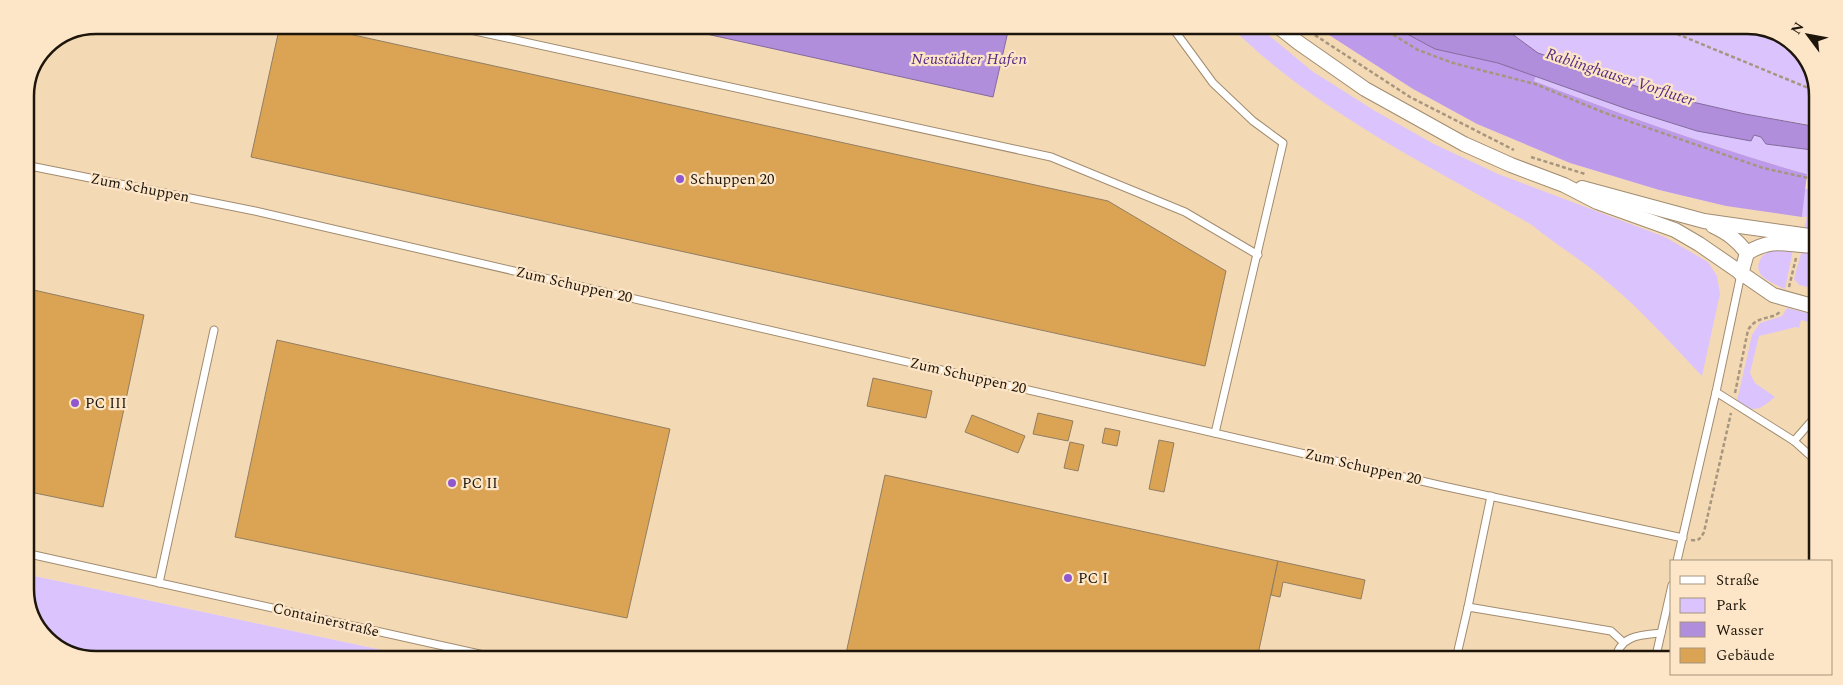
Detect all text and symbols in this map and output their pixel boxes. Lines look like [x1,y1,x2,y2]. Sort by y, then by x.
north arrow [1783,10,1833,60]
text: N [1785,18,1809,39]
water label: Rablinghauser Vorfluter [1542,42,1698,113]
water label: Neustädter Hafen [911,47,1027,71]
street label: Zum Schuppen [89,167,192,209]
place label: Schuppen 20 [690,168,774,191]
marker: Schuppen 20 [674,173,686,185]
street label: Zum Schuppen 20 [513,260,635,310]
street label: Zum Schuppen 20 [907,351,1029,401]
place label: PC III [85,392,127,415]
marker: PC III [69,397,81,409]
street label: Zum Schuppen 20 [1302,442,1424,492]
place label: PC II [462,472,498,495]
marker: PC II [446,477,458,489]
legend [1670,560,1833,675]
place label: PC I [1078,567,1108,590]
text: Straße [1716,569,1759,592]
marker: PC I [1062,572,1074,584]
text: Park [1716,594,1747,617]
street label: Containerstraße [271,597,381,643]
text: Wasser [1716,619,1764,642]
text: Gebäude [1716,644,1775,667]

